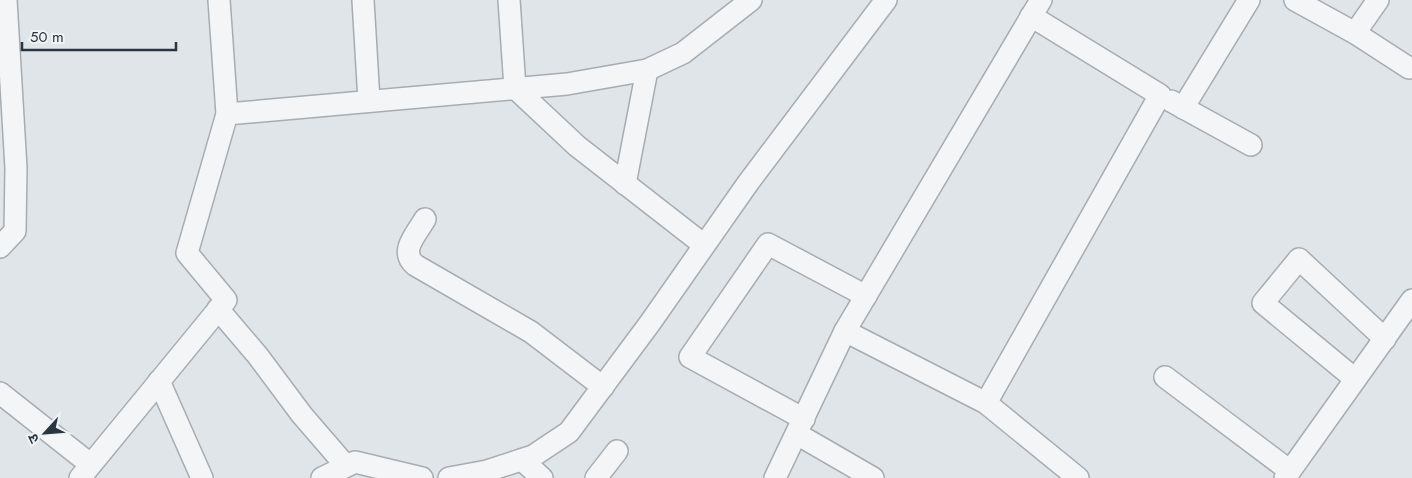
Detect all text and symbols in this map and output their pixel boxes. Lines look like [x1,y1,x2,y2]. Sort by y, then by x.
scale bar [22,20,176,52]
text: 50 m [30,26,64,48]
north arrow [20,408,70,458]
text: उ [22,430,44,447]

